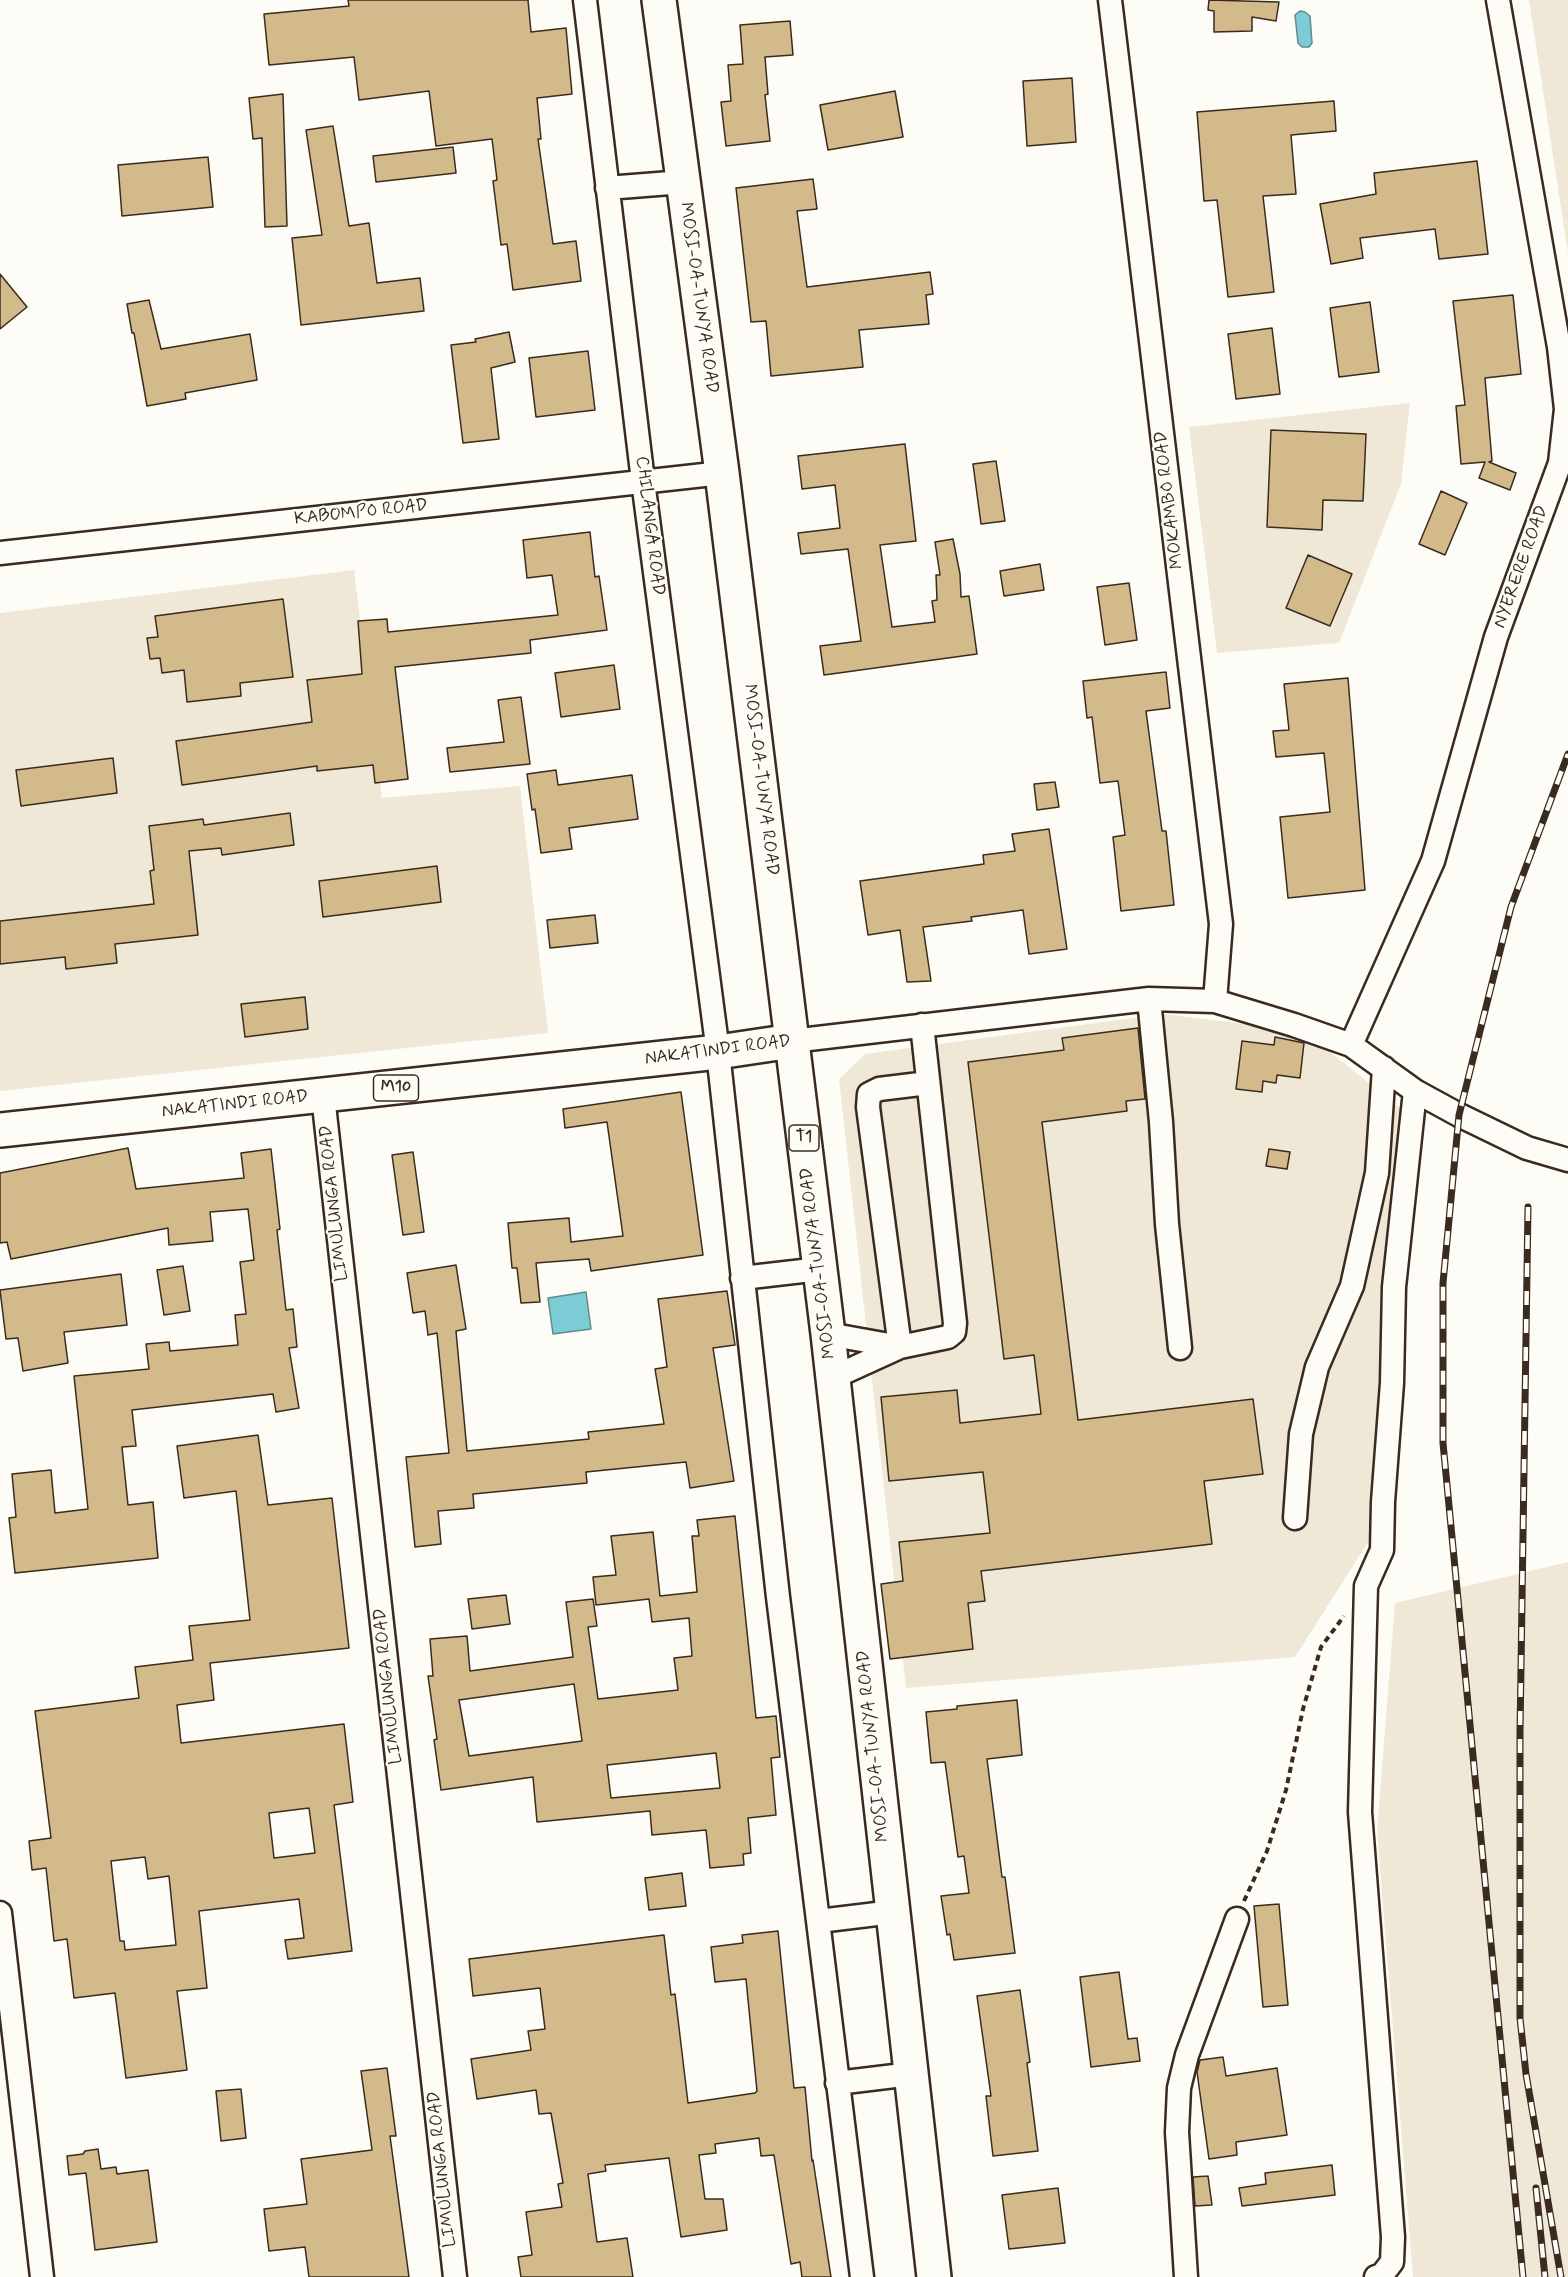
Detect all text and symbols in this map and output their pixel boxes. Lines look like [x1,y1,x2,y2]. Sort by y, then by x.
street label: MOSI-OA-TUNYA ROAD [674,201,722,395]
street label: MOKAMBO ROAD [1151,430,1189,570]
street label: CHILANGA ROAD [630,455,668,597]
street label: KABOMPO ROAD [293,495,429,531]
street label: NYERERE ROAD [1490,503,1554,631]
street label: MOSI-OA-TUNYA ROAD [738,683,782,877]
street label: NAKATINDI ROAD [644,1031,792,1071]
road number: M10 [374,1075,418,1101]
street label: NAKATINDI ROAD [161,1087,309,1123]
street label: LIMULUNGA ROAD [316,1124,354,1282]
road number: T1 [789,1125,819,1151]
street label: MOSI-OA-TUNYA ROAD [797,1166,841,1360]
street label: LIMULUNGA ROAD [370,1607,408,1765]
street label: MOSI-OA-TUNYA ROAD [853,1649,895,1843]
street label: LIMULUNGA ROAD [424,2090,462,2248]

